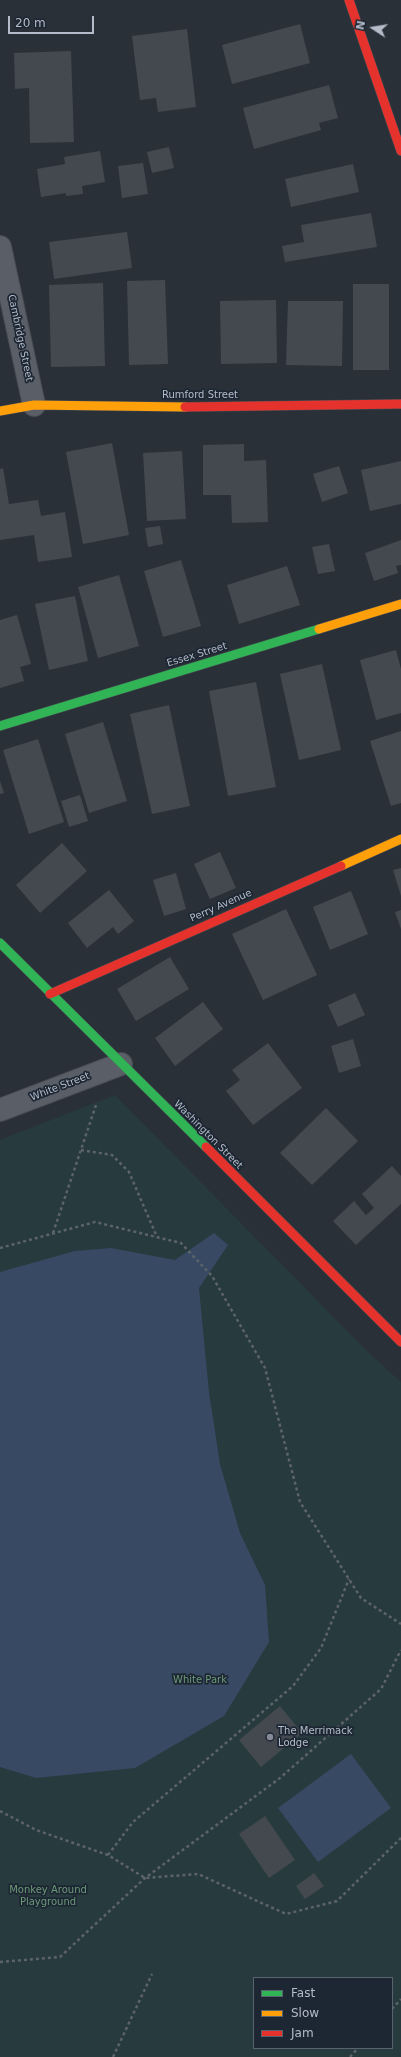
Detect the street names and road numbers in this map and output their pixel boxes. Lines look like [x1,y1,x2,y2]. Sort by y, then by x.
street label: Cambridge Street [5,293,35,383]
street label: Rumford Street [162,389,238,401]
street label: Essex Street [166,640,228,670]
street label: Perry Avenue [188,887,254,925]
street label: White Street [29,1070,91,1104]
street label: Washington Street [171,1098,245,1172]

